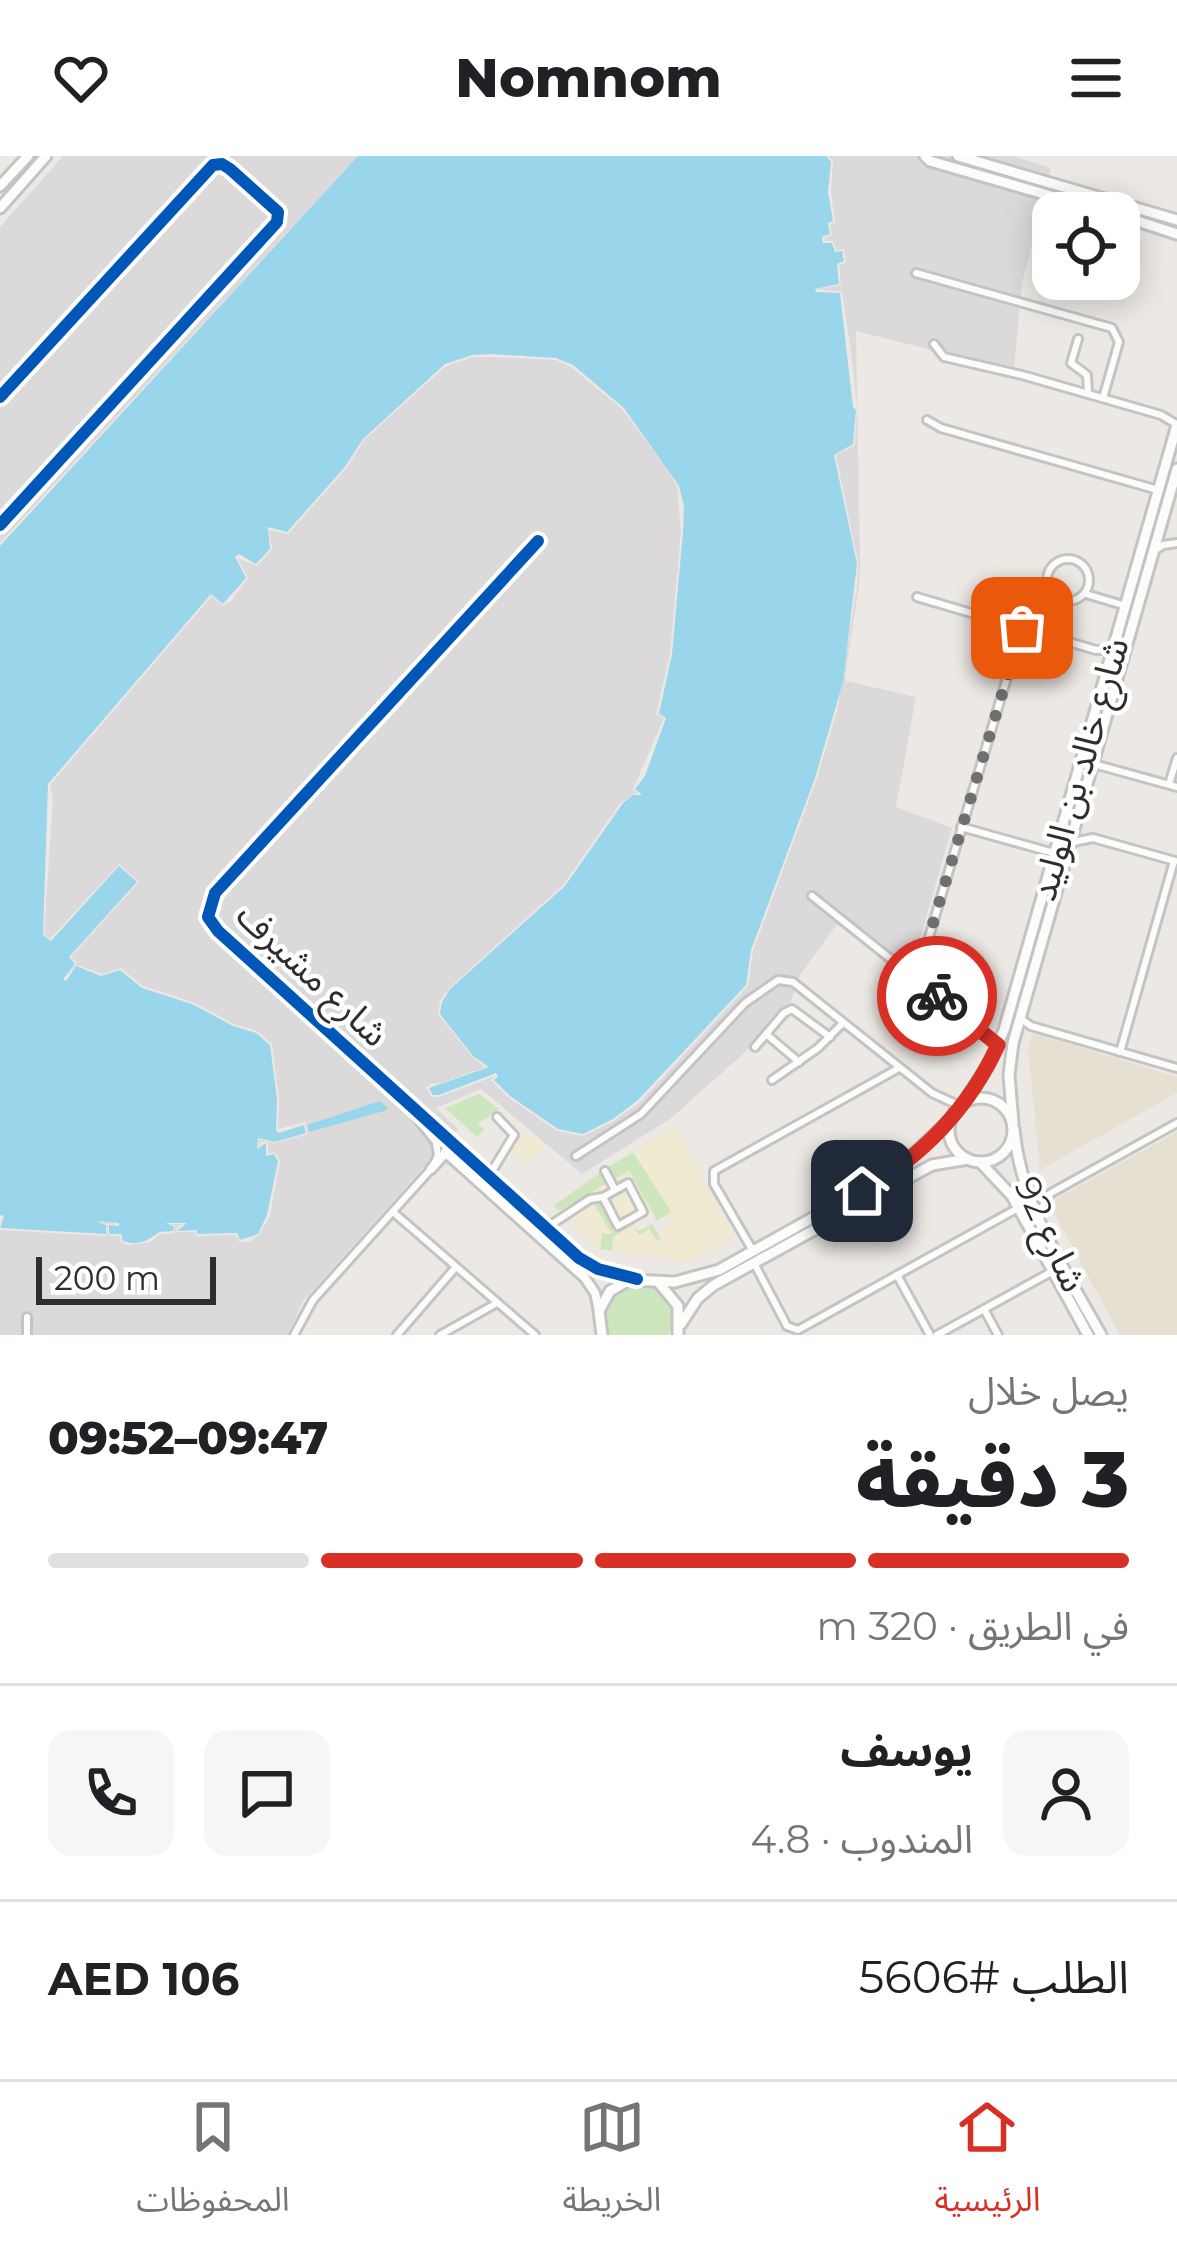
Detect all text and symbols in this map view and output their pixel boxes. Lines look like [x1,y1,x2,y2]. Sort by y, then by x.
icon: heart [48,45,114,111]
text: Nomnom [455,45,722,111]
icon: menu [1063,45,1129,111]
map controls [1032,192,1140,300]
button: locate [1032,192,1140,300]
pin [971,577,1073,679]
icon: bag [989,595,1055,661]
street label: شارع خالد بن الوليد [1020,632,1142,907]
street label: شارع مشيرف [225,893,398,1059]
courier [877,936,997,1056]
icon: bike [904,963,970,1029]
pin [811,1140,913,1242]
icon: home [829,1158,895,1224]
street label: شارع 92 [1001,1169,1097,1301]
scale bar [36,1251,216,1304]
text: 200 m [54,1258,160,1298]
text: يصل خلال [968,1367,1129,1415]
text: 09:47–09:52 [48,1410,328,1465]
text: 3 دقيقة [856,1431,1129,1527]
text: في الطريق · 320 m [817,1602,1129,1650]
text: يوسف [840,1722,973,1777]
button: phone [48,1730,174,1856]
button: chat [204,1730,330,1856]
button: person [1003,1730,1129,1856]
text: المندوب · 4.8 [750,1815,973,1863]
text: الطلب #5606 [859,1949,1129,2004]
text: AED 106 [48,1951,239,2006]
tab: المحفوظات [136,2094,290,2235]
tab: الخريطة [563,2094,661,2235]
tab: الرئيسية [934,2094,1041,2235]

